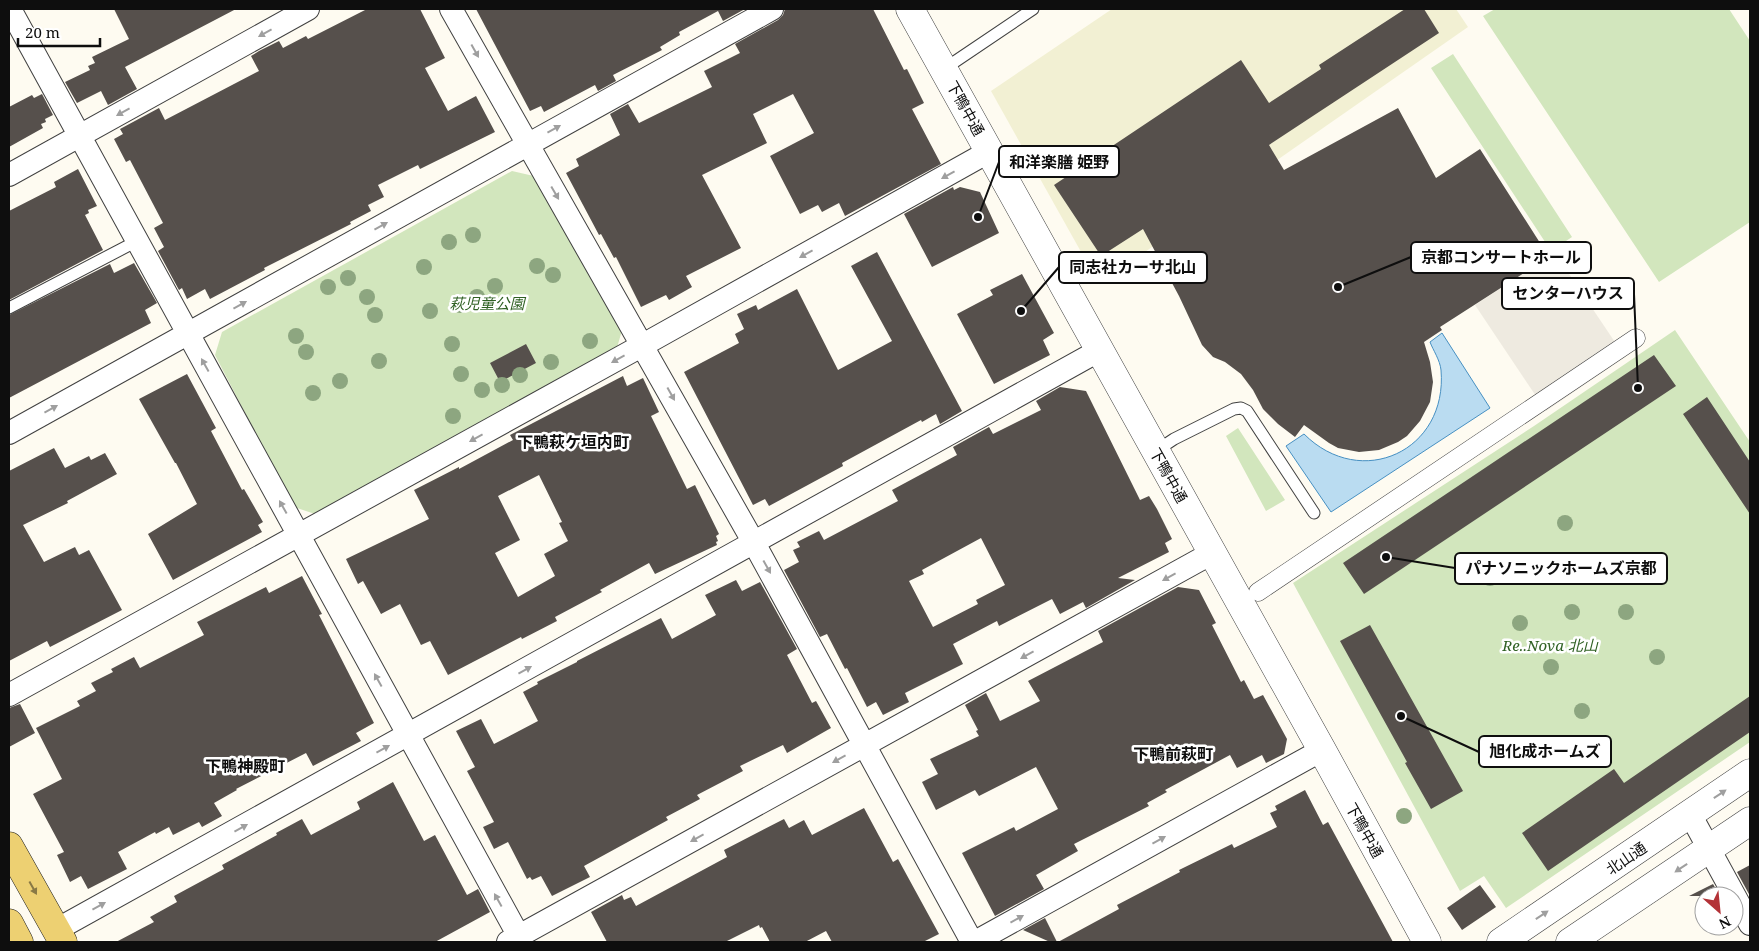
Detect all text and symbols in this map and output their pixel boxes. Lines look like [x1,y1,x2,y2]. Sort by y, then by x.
scale bar [18,15,100,47]
text: 20 m [25,22,60,42]
one-way arrow [259,28,272,37]
one-way arrow [471,44,479,59]
street label: 下鴨中通 [943,77,989,139]
one-way arrow [116,108,131,116]
one-way arrow [547,125,560,134]
callout: 和洋楽膳 姫野 [999,146,1119,177]
text: 和洋楽膳 姫野 [1009,151,1109,173]
one-way arrow [940,171,955,179]
one-way arrow [551,186,560,199]
one-way arrow [375,221,388,230]
callout: 京都コンサートホール [1411,242,1591,273]
text: 京都コンサートホール [1421,246,1581,268]
one-way arrow [799,250,813,259]
callout: 同志社カーサ北山 [1059,252,1207,283]
text: 同志社カーサ北山 [1069,256,1197,278]
callout: センターハウス [1502,278,1634,309]
text: センターハウス [1512,282,1624,304]
park label: 萩児童公園 [449,293,526,313]
one-way arrow [233,301,246,310]
one-way arrow [612,355,625,364]
one-way arrow [201,357,209,372]
one-way arrow [667,387,675,402]
one-way arrow [45,405,58,414]
district label: 下鴨萩ケ垣内町 [517,431,629,453]
one-way arrow [469,433,483,442]
street label: 下鴨中通 [1146,444,1192,506]
one-way arrow [279,500,287,515]
callout: パナソニックホームズ京都 [1455,553,1667,584]
text: パナソニックホームズ京都 [1465,557,1657,579]
one-way arrow [763,559,771,574]
one-way arrow [1162,573,1177,581]
park label: Re..Nova 北山 [1501,635,1599,655]
one-way arrow [1020,651,1034,660]
one-way arrow [518,666,532,674]
one-way arrow [374,673,382,688]
callout: 旭化成ホームズ [1479,736,1611,767]
text: 旭化成ホームズ [1489,740,1601,762]
district label: 下鴨前萩町 [1133,743,1213,765]
one-way arrow [376,744,390,753]
district label: 下鴨神殿町 [205,755,285,777]
one-way arrow [831,755,846,763]
one-way arrow [1713,789,1726,799]
street label: 下鴨中通 [1342,799,1388,861]
one-way arrow [234,823,247,832]
one-way arrow [689,834,704,842]
one-way arrow [1152,836,1167,844]
street label: 北山通 [1602,837,1650,879]
one-way arrow [1674,863,1687,873]
one-way arrow [28,882,37,895]
north arrow [1694,886,1744,936]
one-way arrow [494,893,503,906]
one-way arrow [92,902,105,911]
one-way arrow [1535,910,1548,920]
text: N [1716,912,1734,934]
one-way arrow [1011,914,1024,923]

